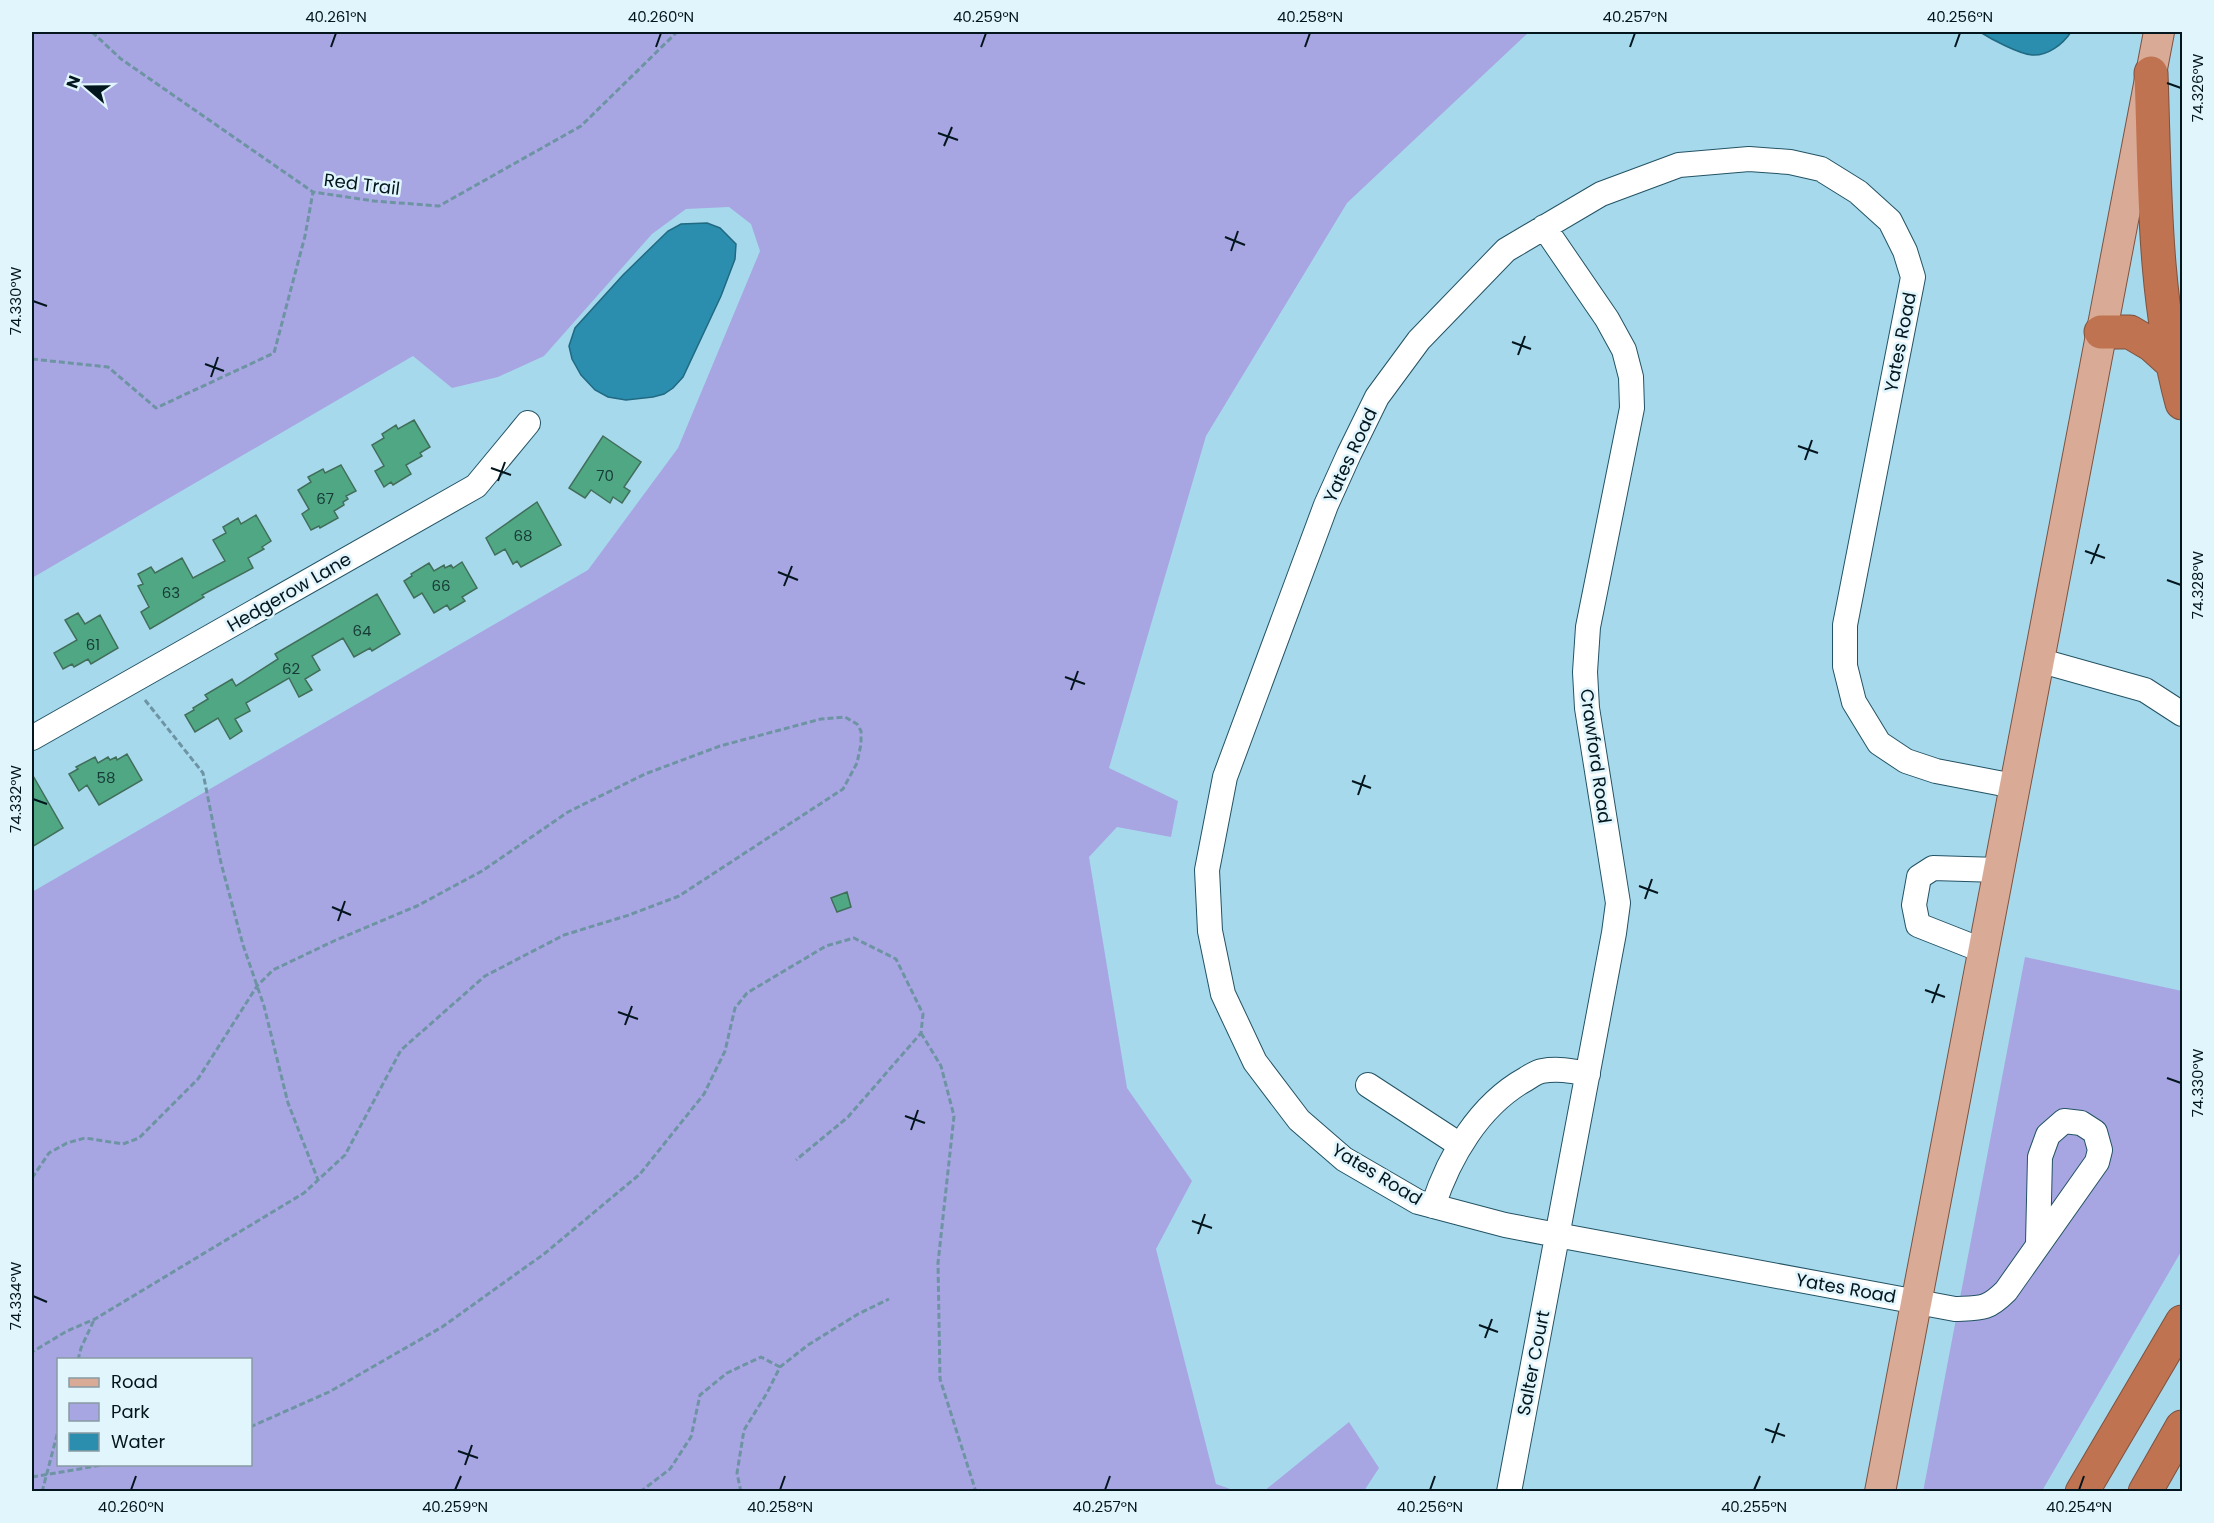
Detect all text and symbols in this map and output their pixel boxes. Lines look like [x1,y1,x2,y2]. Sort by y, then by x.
text: 40.261°N [305,6,367,27]
text: 40.260°N [628,6,694,27]
text: 40.259°N [953,6,1019,27]
text: 40.258°N [1277,6,1343,27]
text: 40.257°N [1603,6,1667,27]
text: 40.256°N [1927,6,1993,27]
text: 74.326°W [2187,53,2208,122]
north arrow [57,57,117,117]
text: N [61,72,86,92]
street label: Red Trail [322,167,402,201]
text: 74.330°W [5,266,26,335]
street label: Yates Road [1878,290,1922,394]
street label: Yates Road [1317,404,1383,506]
house number: 70 [596,465,614,486]
house number: 67 [316,488,334,509]
house number: 68 [514,525,533,546]
street label: Hedgerow Lane [222,546,356,638]
text: 74.328°W [2187,550,2208,619]
house number: 66 [431,575,451,596]
house number: 63 [162,582,180,603]
house number: 64 [353,620,371,641]
house number: 61 [86,634,100,655]
house number: 62 [282,658,300,679]
street label: Crawford Road [1574,687,1618,825]
text: 74.332°W [5,765,26,833]
house number: 58 [97,767,115,788]
text: 74.330°W [2187,1048,2208,1117]
street label: Yates Road [1327,1137,1427,1211]
text: 74.334°W [5,1261,26,1330]
street label: Yates Road [1794,1267,1898,1309]
street label: Salter Court [1511,1308,1555,1418]
legend [57,1358,252,1466]
text: Road [111,1369,158,1394]
text: Park [111,1399,150,1424]
text: Water [111,1429,165,1454]
text: 40.260°N [98,1496,164,1517]
text: 40.259°N [422,1496,488,1517]
text: 40.258°N [747,1496,813,1517]
text: 40.257°N [1073,1496,1137,1517]
text: 40.256°N [1397,1496,1463,1517]
text: 40.255°N [1721,1496,1787,1517]
text: 40.254°N [2046,1496,2112,1517]

